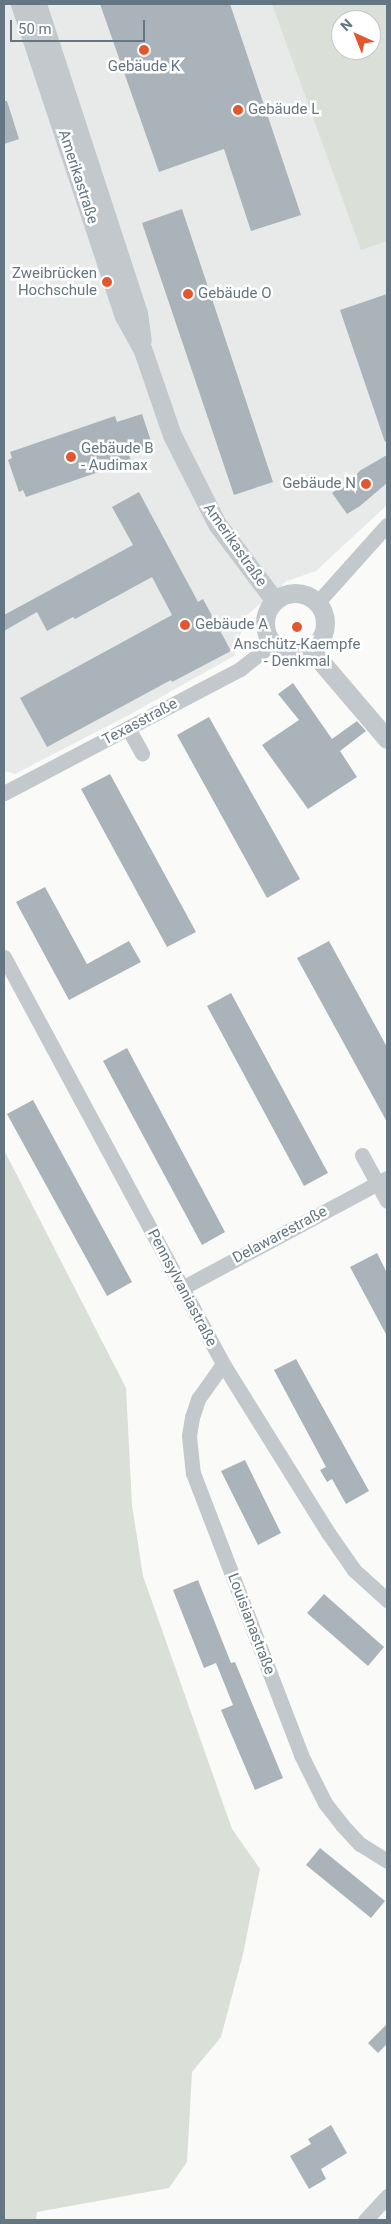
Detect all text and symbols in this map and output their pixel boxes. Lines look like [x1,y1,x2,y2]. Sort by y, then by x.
scale bar [12,10,148,42]
north arrow [331,10,381,60]
text: N [337,16,355,34]
text: 50 m [18,20,52,38]
marker: Gebäude K [138,44,150,56]
place label: Gebäude K [108,58,180,76]
place label: Gebäude L [248,101,319,119]
marker: Gebäude L [232,104,244,116]
street label: Amerikastraße [54,128,102,226]
place label: Zweibrücken Hochschule [12,264,97,299]
marker: Zweibrücken Hochschule [101,276,113,288]
place label: Gebäude O [198,285,271,303]
marker: Gebäude O [182,288,194,300]
place label: Gebäude B - Audimax [81,439,154,474]
marker: Gebäude B - Audimax [65,451,77,463]
place label: Gebäude N [282,475,356,493]
marker: Gebäude N [360,478,372,490]
street label: Amerikastraße [200,500,270,590]
place label: Gebäude A [195,616,268,634]
marker: Gebäude A [179,619,191,631]
marker: Anschütz-Kaempfe - Denkmal [291,621,303,633]
place label: Anschütz-Kaempfe - Denkmal [234,635,360,670]
street label: Texasstraße [100,695,180,749]
street label: Delawarestraße [230,1203,330,1267]
street label: Pennsylvaniastraße [143,1226,221,1350]
street label: Louisianastraße [223,1571,279,1677]

